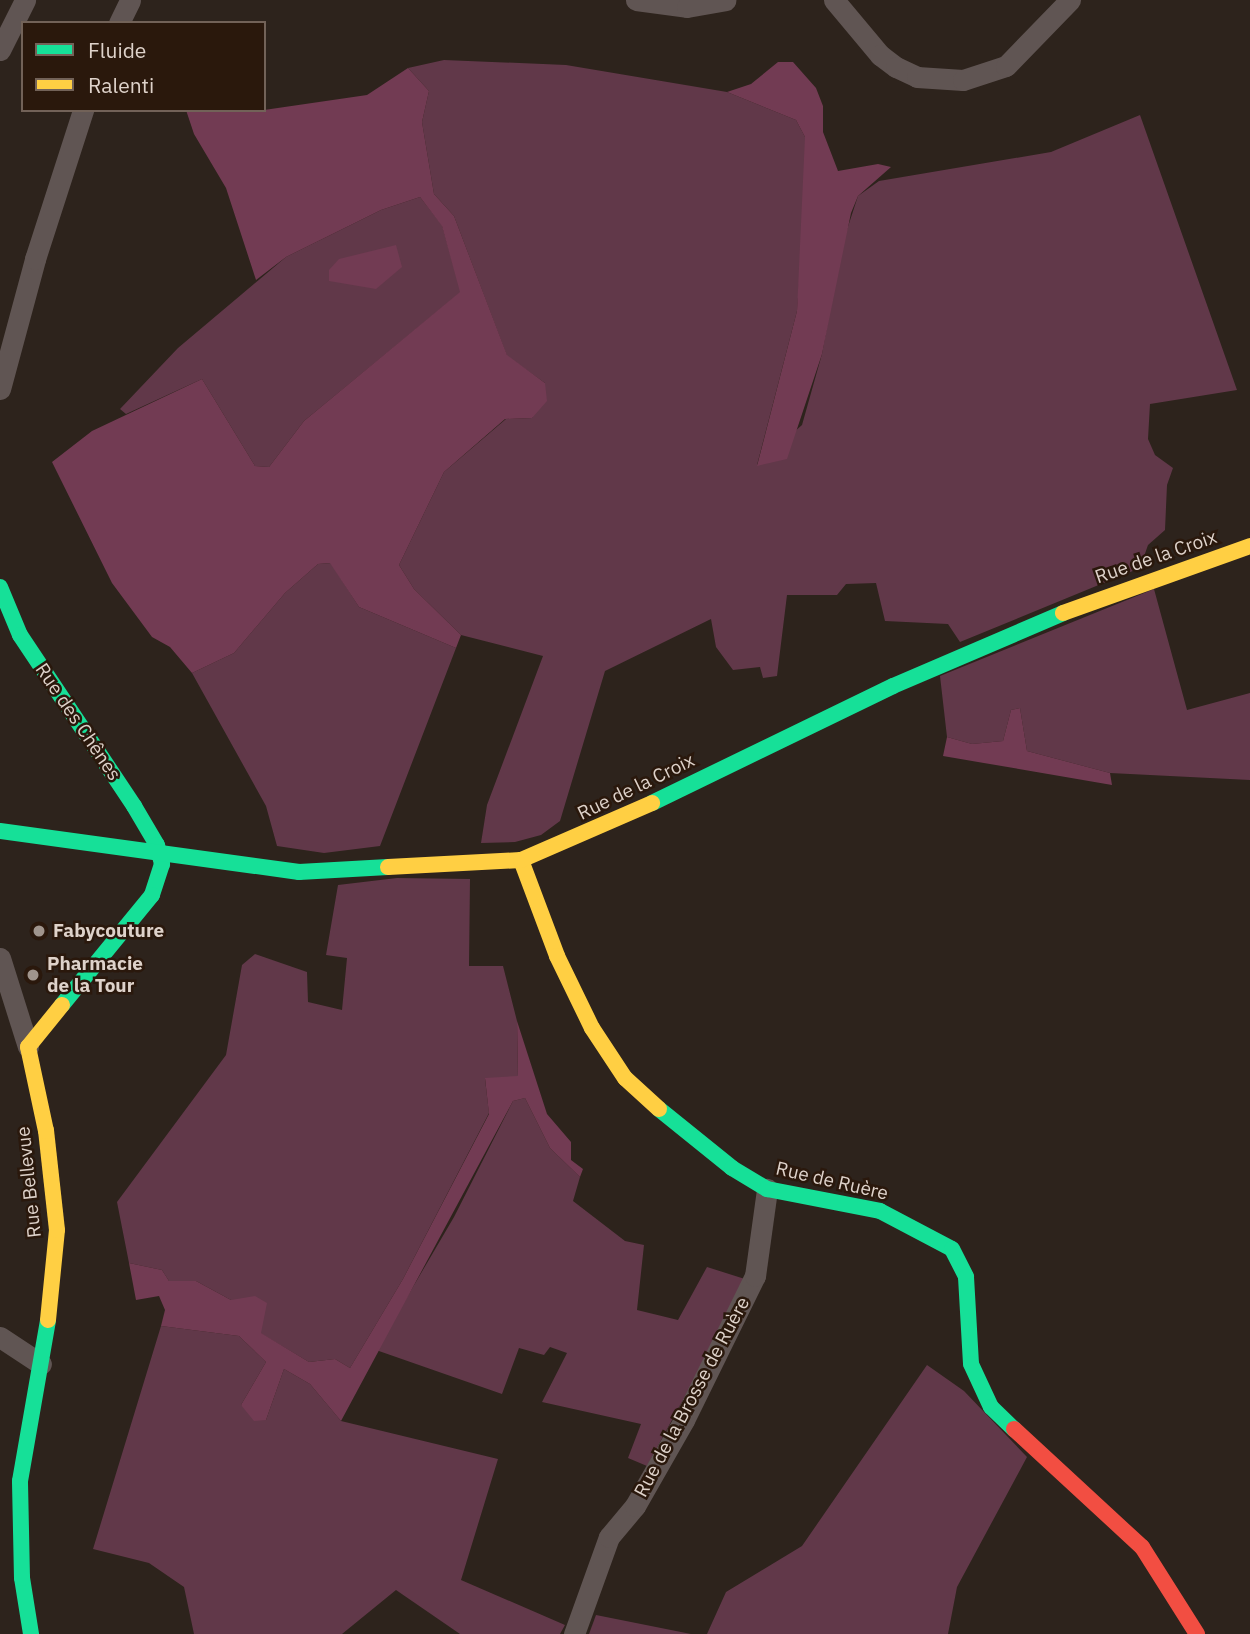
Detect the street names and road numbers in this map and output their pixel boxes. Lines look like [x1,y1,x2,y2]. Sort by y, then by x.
street label: Rue de la Croix [1092,525,1220,589]
street label: Rue des Chênes [30,659,126,785]
street label: Rue de la Croix [574,749,698,825]
street label: Rue Bellevue [12,1125,46,1239]
street label: Rue de Ruère [774,1157,890,1205]
street label: Rue de la Brosse de Ruère [629,1293,755,1501]

